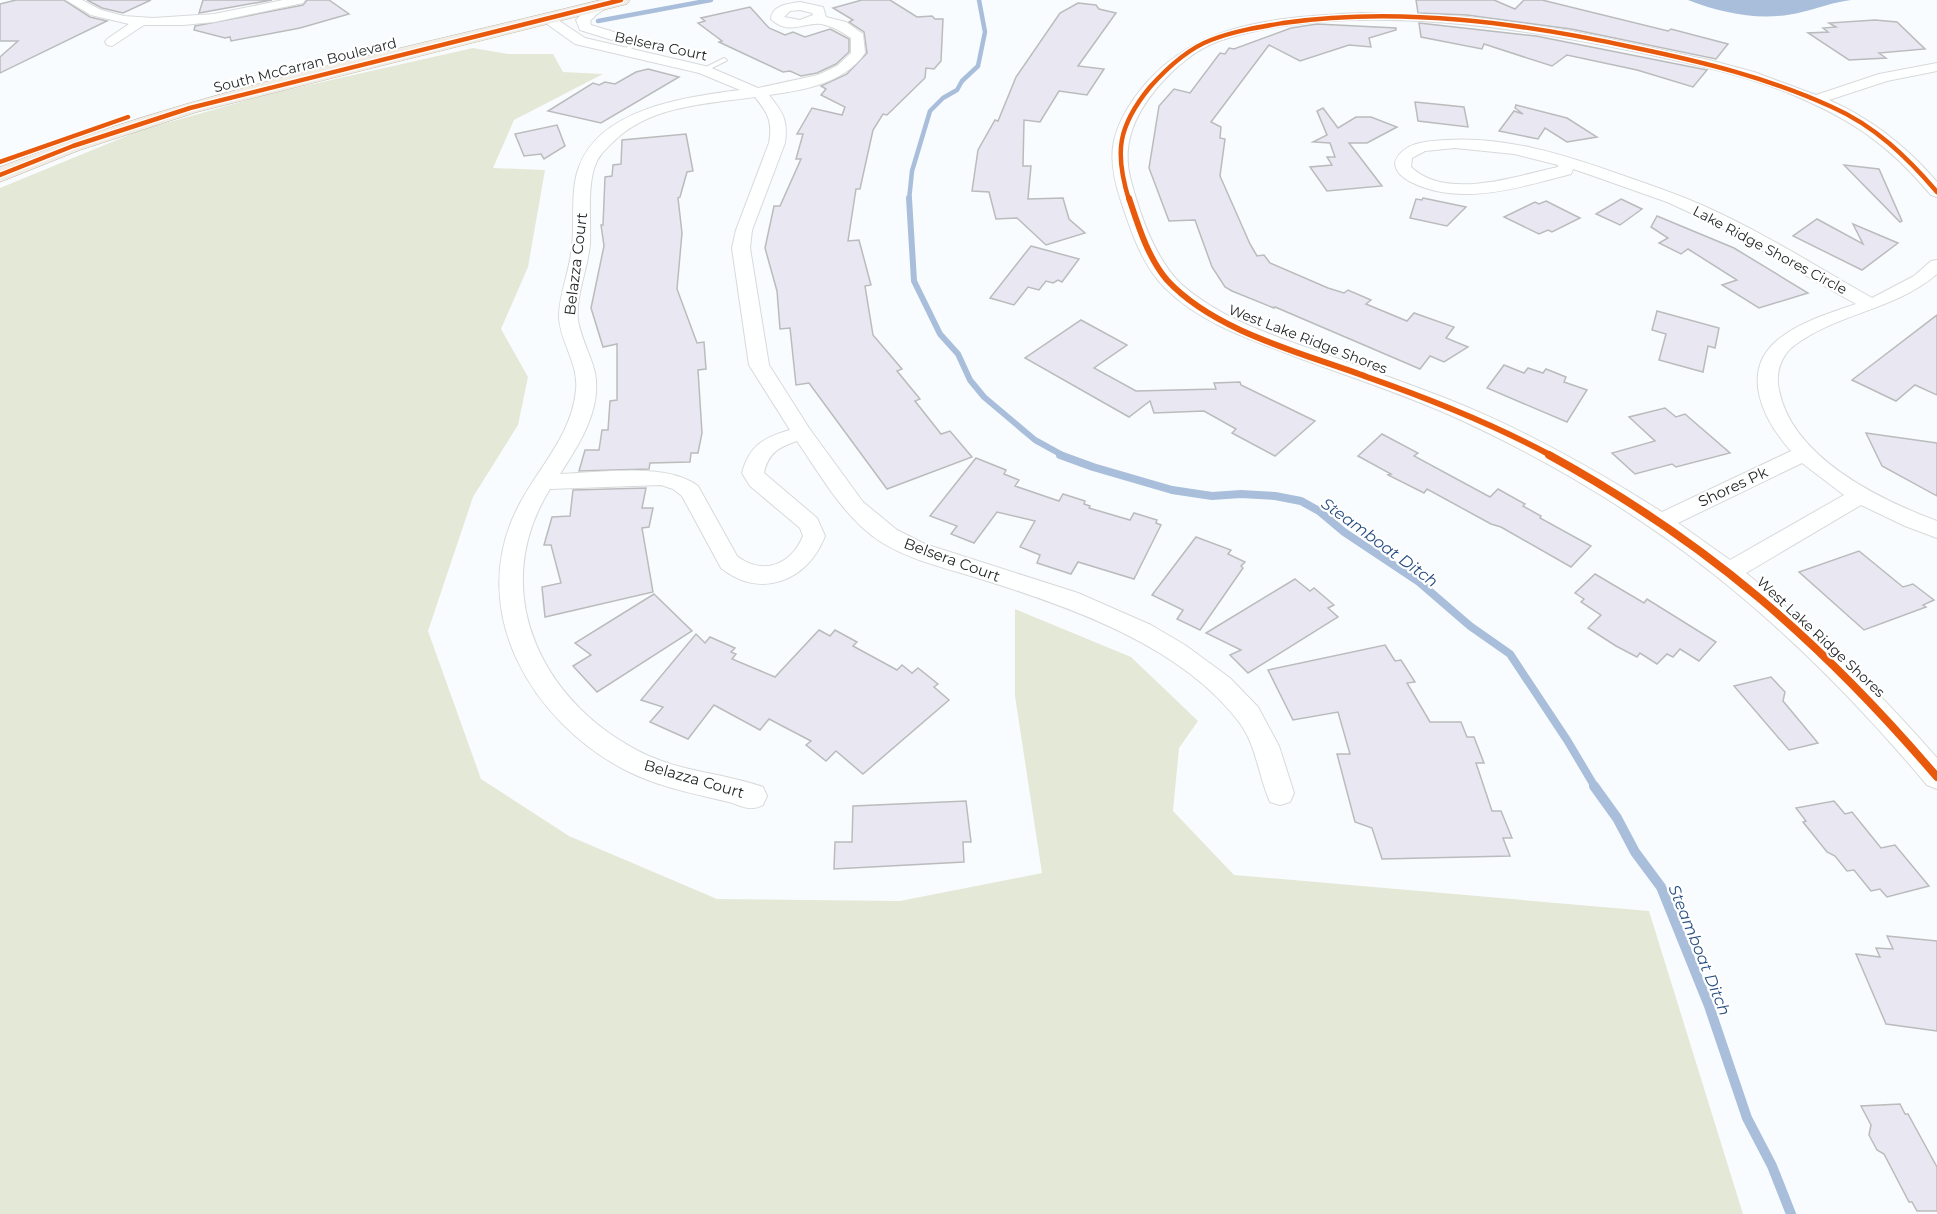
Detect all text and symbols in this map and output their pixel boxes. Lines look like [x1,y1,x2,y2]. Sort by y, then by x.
street label: Belsera Court [613,27,709,65]
street label: South McCarran Boulevard [212,34,398,96]
street label: Lake Ridge Shores Circle [1690,202,1850,298]
street label: Belazza Court [560,211,591,316]
street label: West Lake Ridge Shores [1226,300,1390,378]
street label: Shores Pk [1695,462,1771,511]
water label: Steamboat Ditch [1318,494,1442,591]
street label: Belsera Court [901,533,1003,586]
street label: West Lake Ridge Shores [1753,573,1889,701]
street label: Belazza Court [642,755,746,802]
water label: Steamboat Ditch [1665,882,1734,1018]

